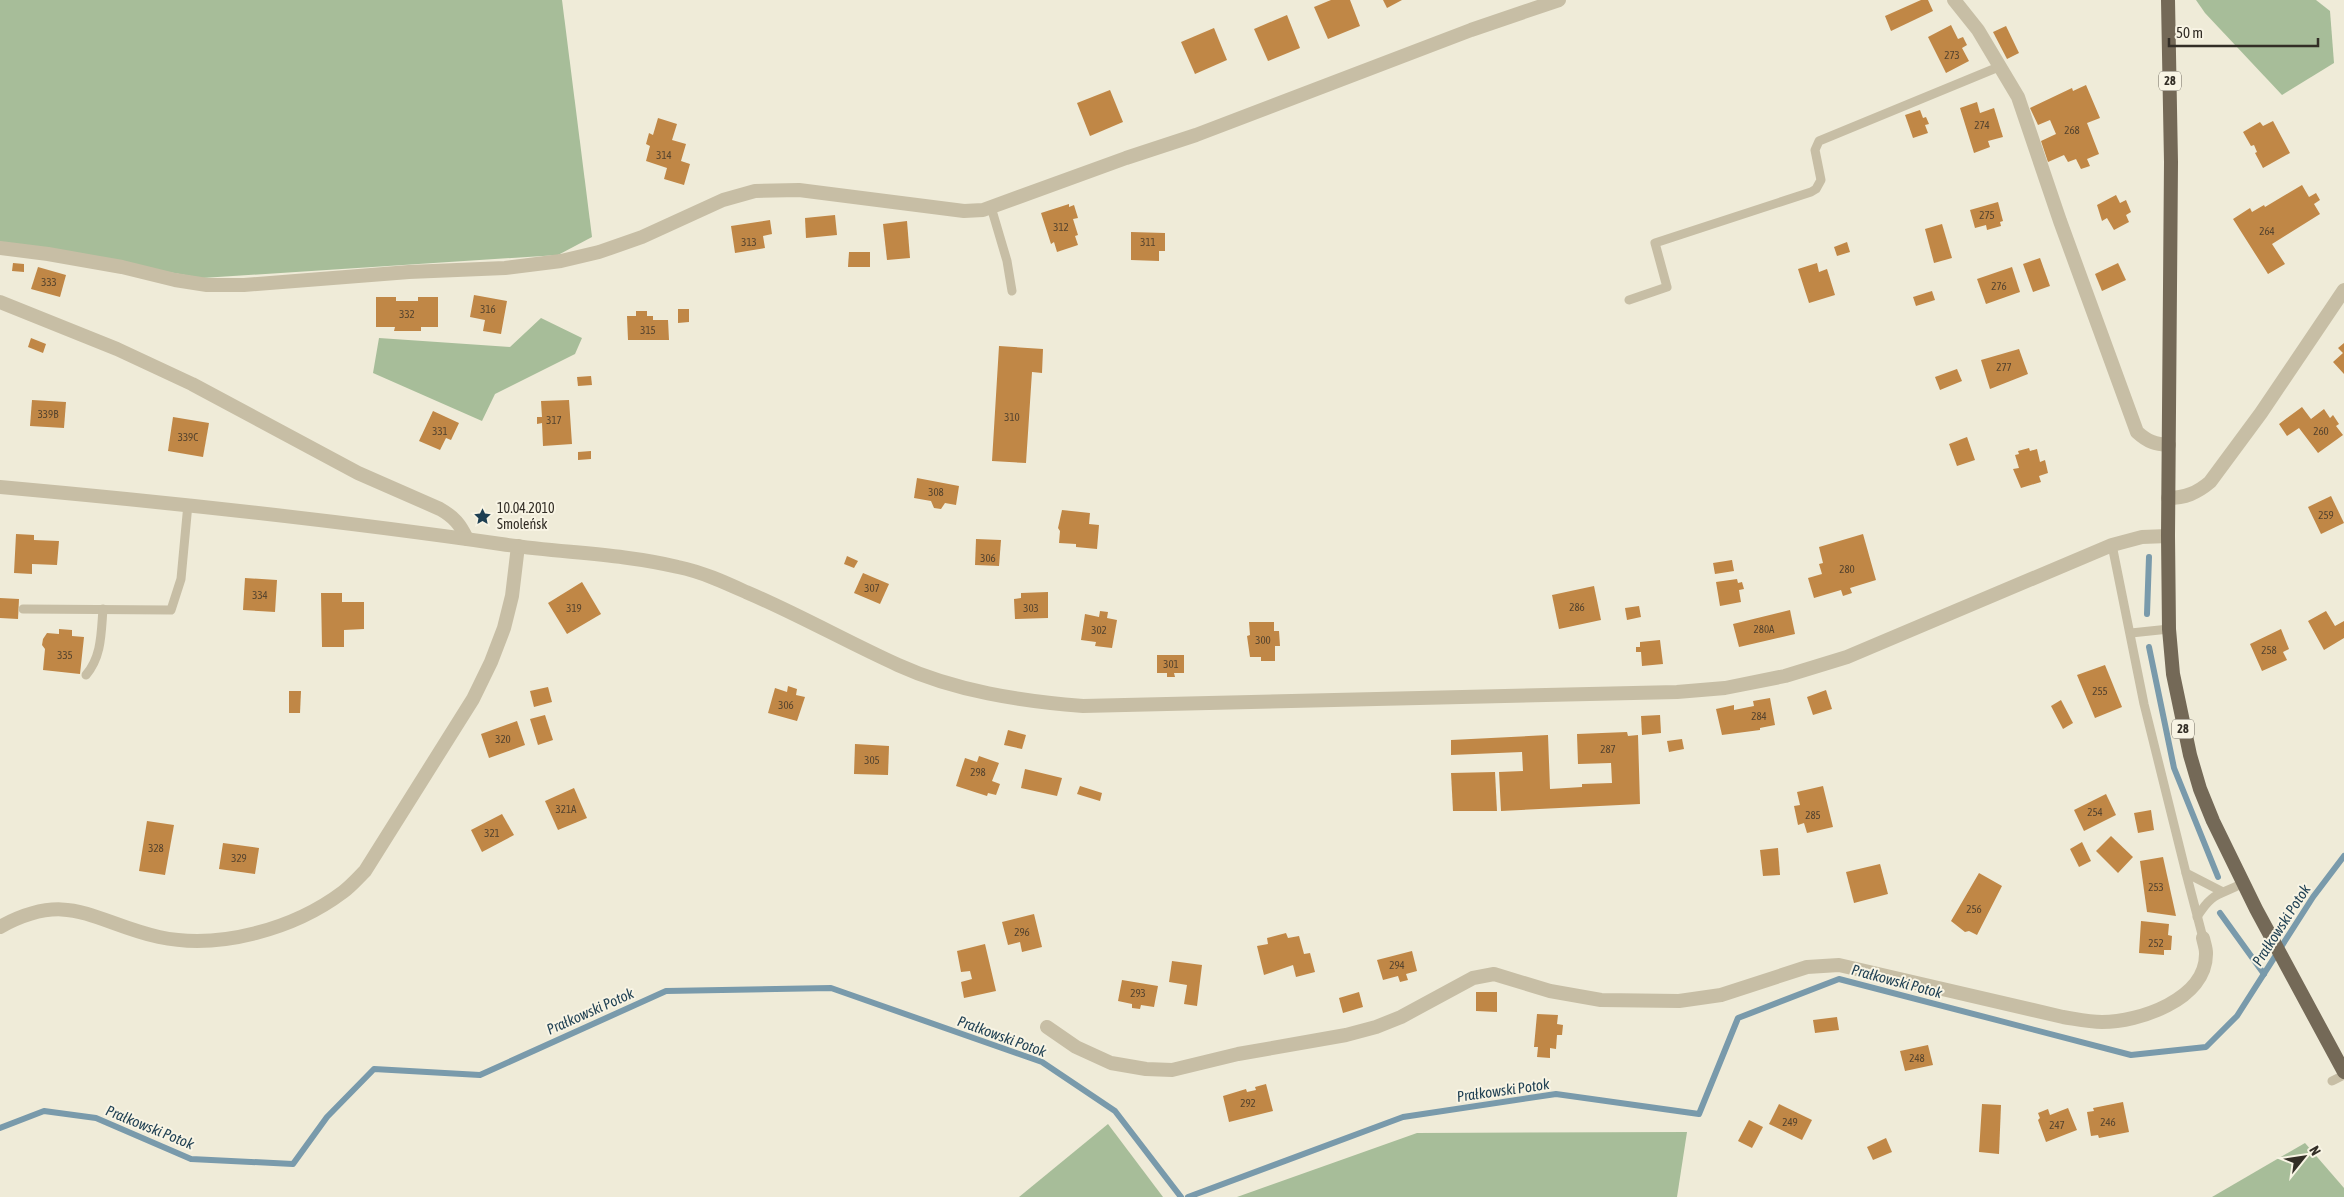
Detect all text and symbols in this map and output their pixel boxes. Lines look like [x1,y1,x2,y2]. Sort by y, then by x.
scale bar [2169,15,2318,47]
text: 50 m [2176,24,2203,41]
house number: 273 [1944,49,1960,61]
road number: 28 [2159,72,2181,90]
house number: 274 [1974,119,1990,131]
house number: 268 [2064,124,2080,136]
house number: 314 [656,149,672,161]
house number: 275 [1979,209,1995,221]
house number: 312 [1053,221,1069,233]
house number: 264 [2259,225,2275,237]
house number: 313 [741,236,757,248]
house number: 311 [1140,236,1156,248]
house number: 333 [41,276,57,288]
house number: 276 [1991,280,2007,292]
house number: 316 [480,303,496,315]
house number: 332 [399,308,415,320]
house number: 315 [640,324,656,336]
house number: 277 [1996,361,2012,373]
house number: 339B [38,408,59,420]
house number: 310 [1004,411,1020,423]
house number: 317 [546,414,562,426]
house number: 331 [432,425,448,437]
house number: 260 [2313,425,2329,437]
house number: 339C [178,431,198,443]
house number: 308 [928,486,944,498]
place label: 10.04.2010 Smoleńsk [497,500,555,532]
place icon: 10.04.2010 Smoleńsk [473,506,493,526]
house number: 259 [2318,509,2334,521]
house number: 306 [980,552,996,564]
house number: 280 [1839,563,1855,575]
house number: 307 [864,582,880,594]
house number: 334 [252,589,268,601]
house number: 286 [1569,601,1585,613]
house number: 319 [566,602,582,614]
house number: 303 [1023,602,1039,614]
house number: 280A [1754,623,1775,635]
house number: 302 [1091,624,1107,636]
house number: 300 [1255,634,1271,646]
house number: 258 [2261,644,2277,656]
house number: 335 [57,649,73,661]
house number: 301 [1163,658,1179,670]
house number: 255 [2092,685,2108,697]
house number: 306 [778,699,794,711]
house number: 284 [1751,710,1767,722]
road number: 28 [2172,720,2194,739]
house number: 320 [495,733,511,745]
house number: 287 [1600,743,1616,755]
house number: 305 [864,754,880,766]
house number: 298 [970,766,986,778]
house number: 321A [556,803,577,815]
house number: 254 [2087,806,2103,818]
house number: 285 [1805,809,1821,821]
house number: 321 [484,827,500,839]
house number: 328 [148,842,164,854]
house number: 329 [231,852,247,864]
house number: 253 [2148,881,2164,893]
water label: Prałkowski Potok [2248,881,2314,969]
house number: 256 [1966,903,1982,915]
house number: 296 [1014,926,1030,938]
house number: 252 [2148,937,2164,949]
house number: 294 [1389,959,1405,971]
water label: Prałkowski Potok [1850,961,1945,1001]
water label: Prałkowski Potok [544,984,637,1038]
house number: 293 [1130,987,1146,999]
water label: Prałkowski Potok [955,1012,1049,1060]
house number: 248 [1909,1052,1925,1064]
water label: Prałkowski Potok [1456,1075,1551,1105]
house number: 292 [1240,1097,1256,1109]
water label: Prałkowski Potok [103,1102,197,1153]
house number: 249 [1782,1116,1798,1128]
house number: 246 [2100,1116,2116,1128]
house number: 247 [2049,1119,2065,1131]
north arrow [2279,1132,2329,1182]
text: N [2306,1143,2324,1158]

